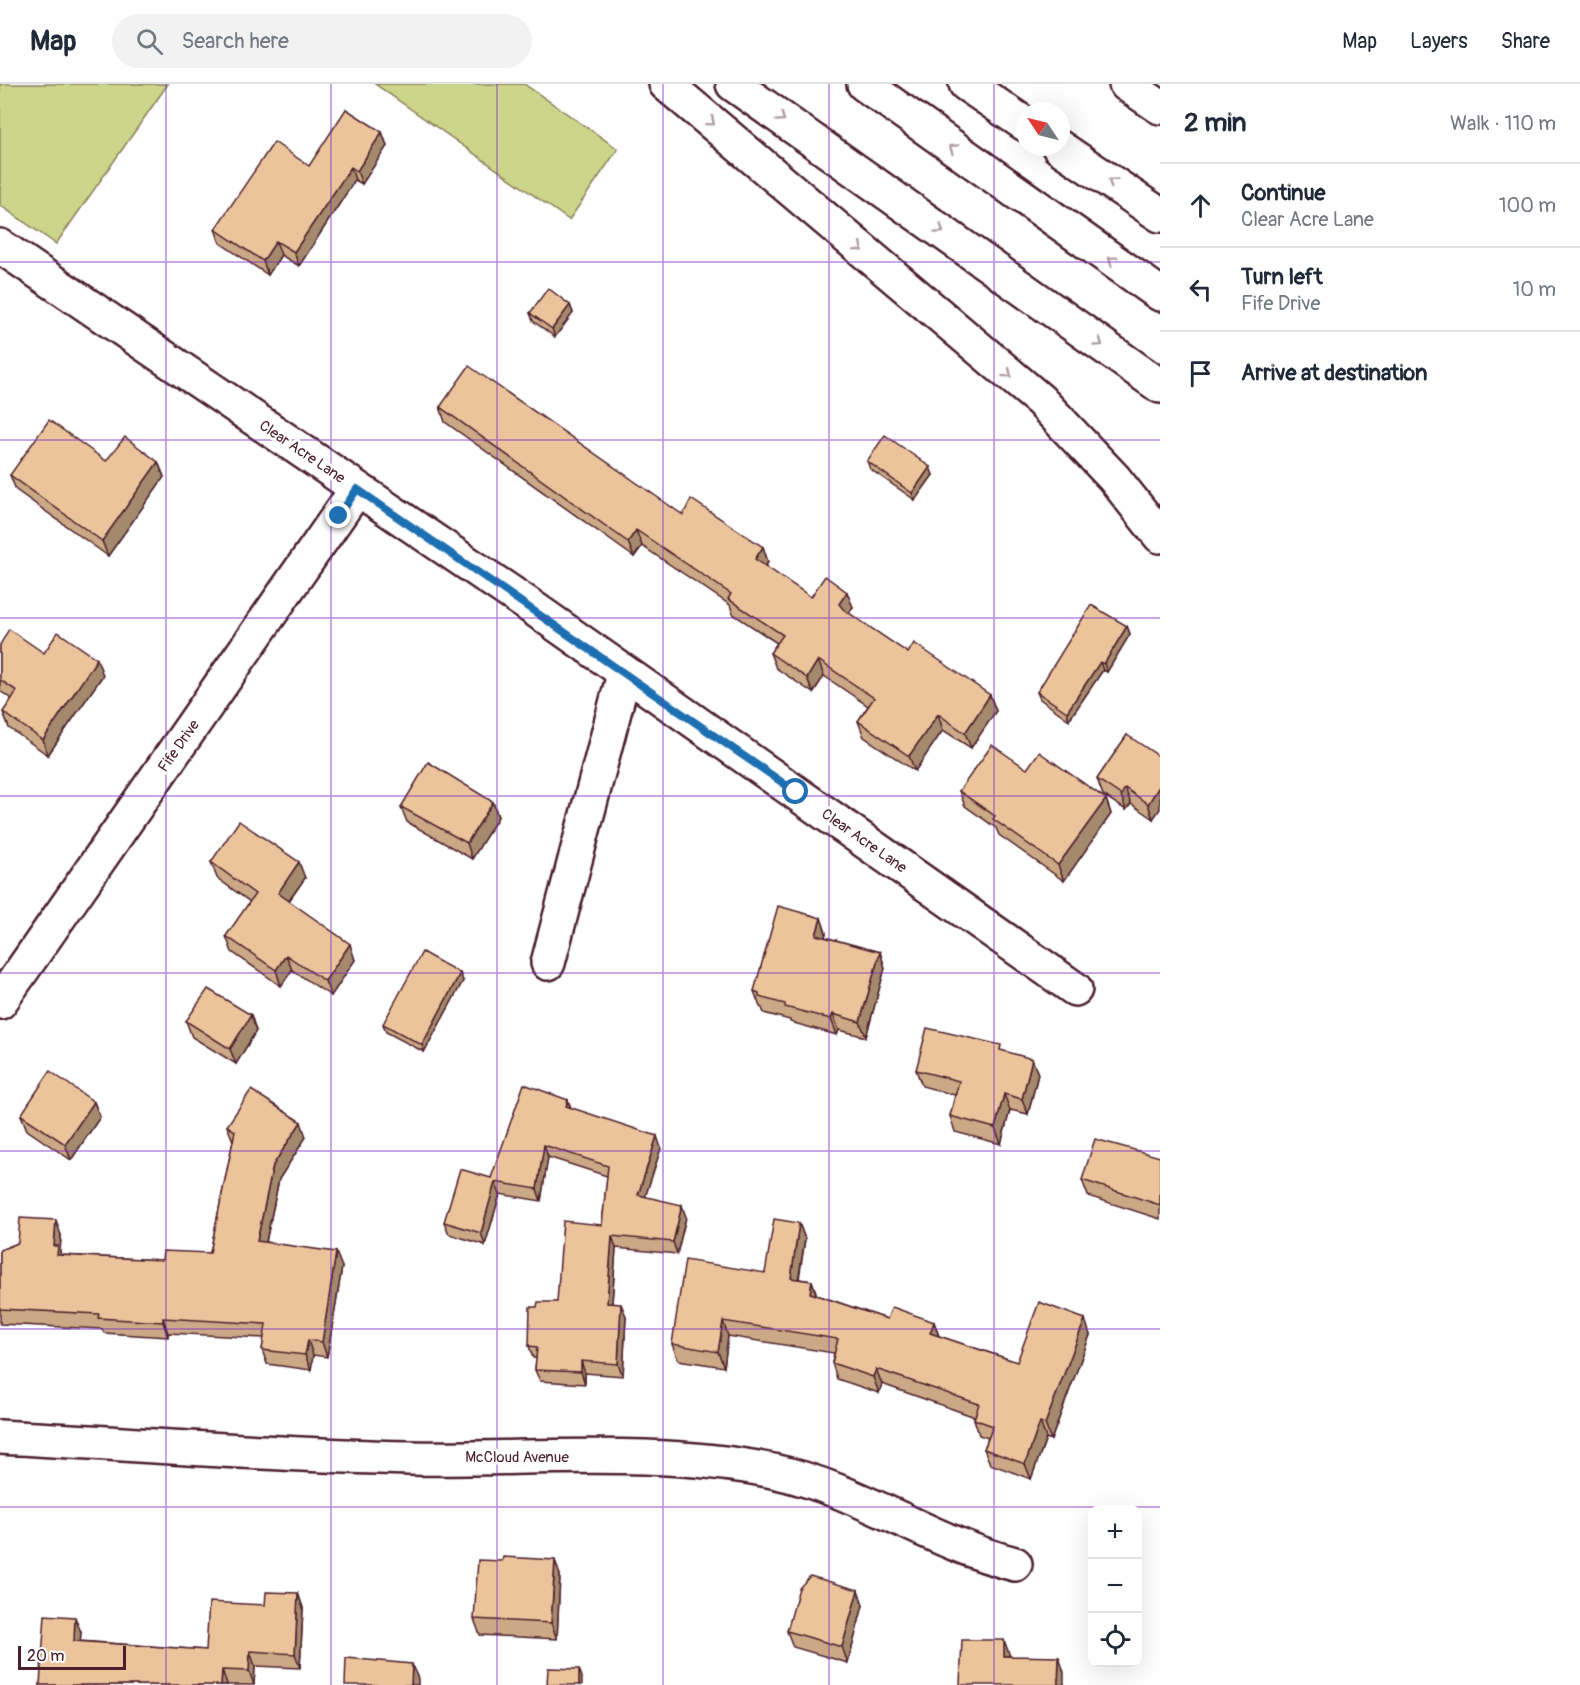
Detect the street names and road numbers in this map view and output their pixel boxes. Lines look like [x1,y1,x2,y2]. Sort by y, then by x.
street label: Clear Acre Lane [255,416,349,488]
street label: Fife Drive [154,716,204,776]
street label: Clear Acre Lane [818,805,911,878]
street label: McCloud Avenue [465,1448,569,1467]

